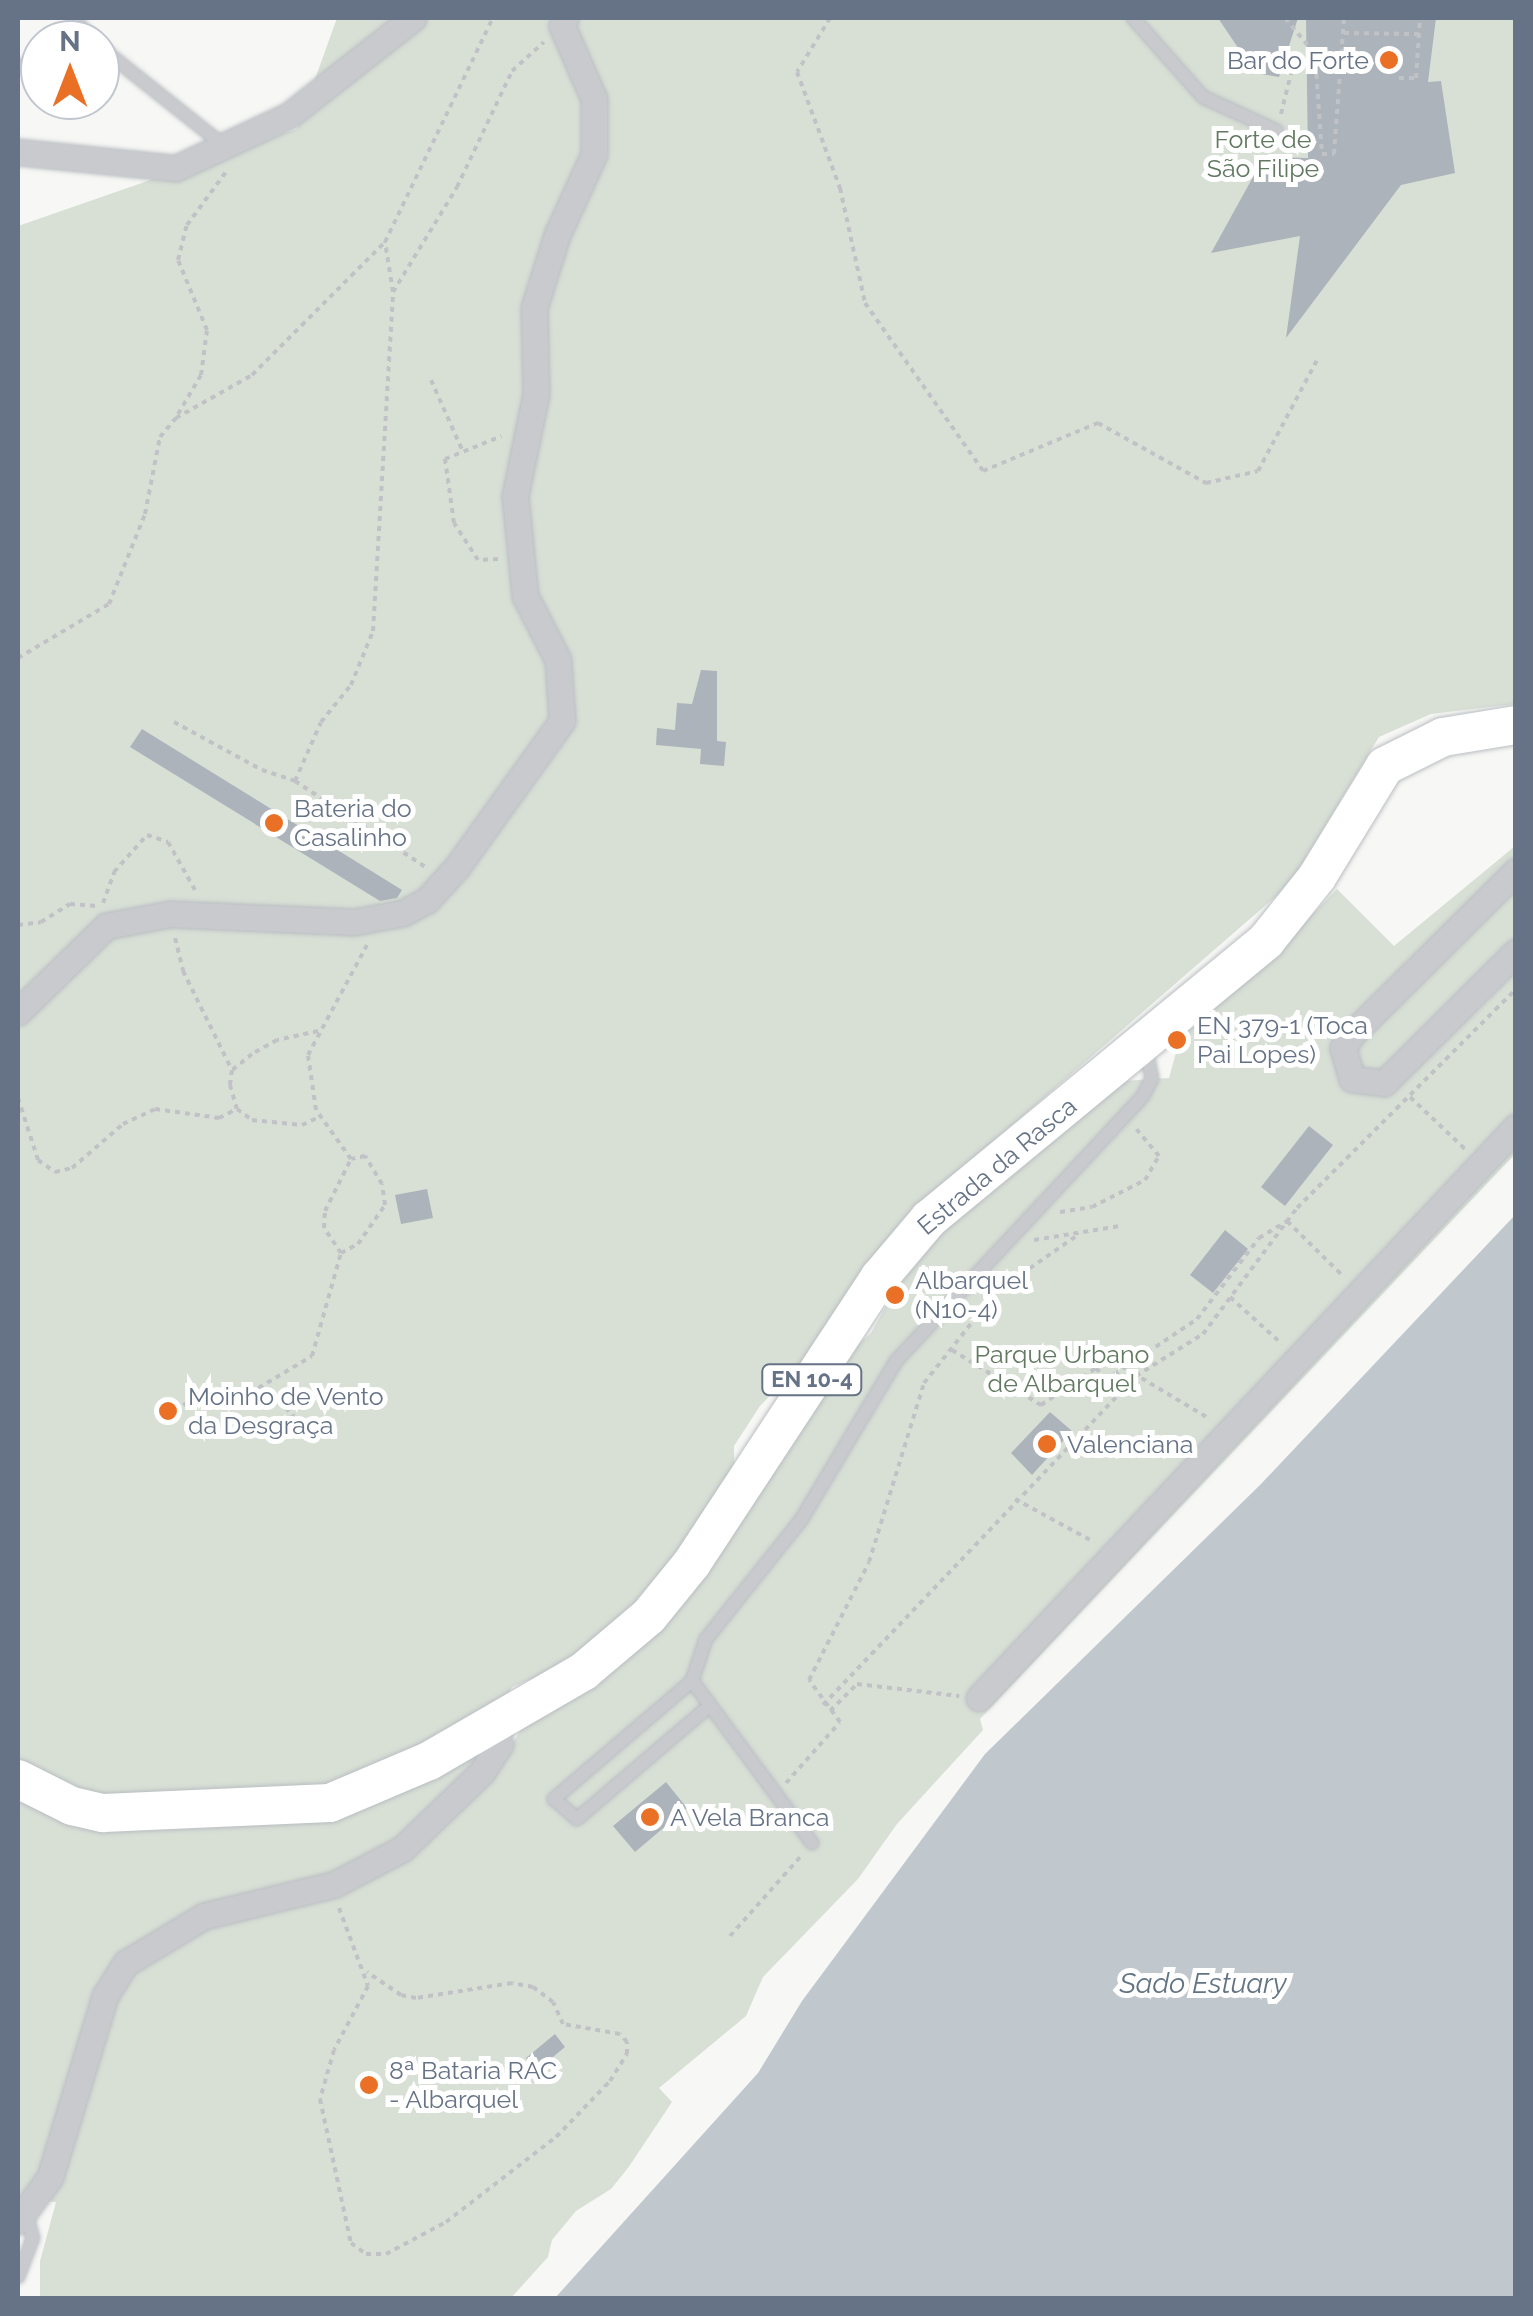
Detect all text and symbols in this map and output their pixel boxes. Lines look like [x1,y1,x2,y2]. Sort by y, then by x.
north arrow [20,20,120,120]
text: N [59,25,81,58]
place label: Bar do Forte [1226,45,1369,75]
marker: Bar do Forte [1378,49,1400,71]
park label: Forte de São Filipe [1207,125,1319,184]
place label: Bateria do Casalinho [294,794,412,853]
marker: Bateria do Casalinho [263,812,285,834]
place label: EN 379-1 (Toca Pai Lopes) [1197,1011,1368,1070]
marker: EN 379-1 (Toca Pai Lopes) [1166,1029,1188,1051]
street label: Estrada da Rasca [911,1091,1083,1241]
place label: Albarquel (N10-4) [915,1266,1028,1325]
marker: Albarquel (N10-4) [884,1284,906,1306]
park label: Parque Urbano de Albarquel [975,1340,1149,1399]
road number: EN 10-4 [760,1363,864,1397]
place label: Moinho de Vento da Desgraça [188,1382,384,1441]
marker: Moinho de Vento da Desgraça [157,1400,179,1422]
place label: Valenciana [1067,1429,1193,1459]
marker: Valenciana [1036,1433,1058,1455]
place label: A Vela Branca [670,1802,831,1832]
marker: A Vela Branca [639,1806,661,1828]
water label: Sado Estuary [1119,1967,1287,2001]
place label: 8ª Bataria RAC - Albarquel [389,2056,557,2115]
marker: 8ª Bataria RAC - Albarquel [358,2074,380,2096]

